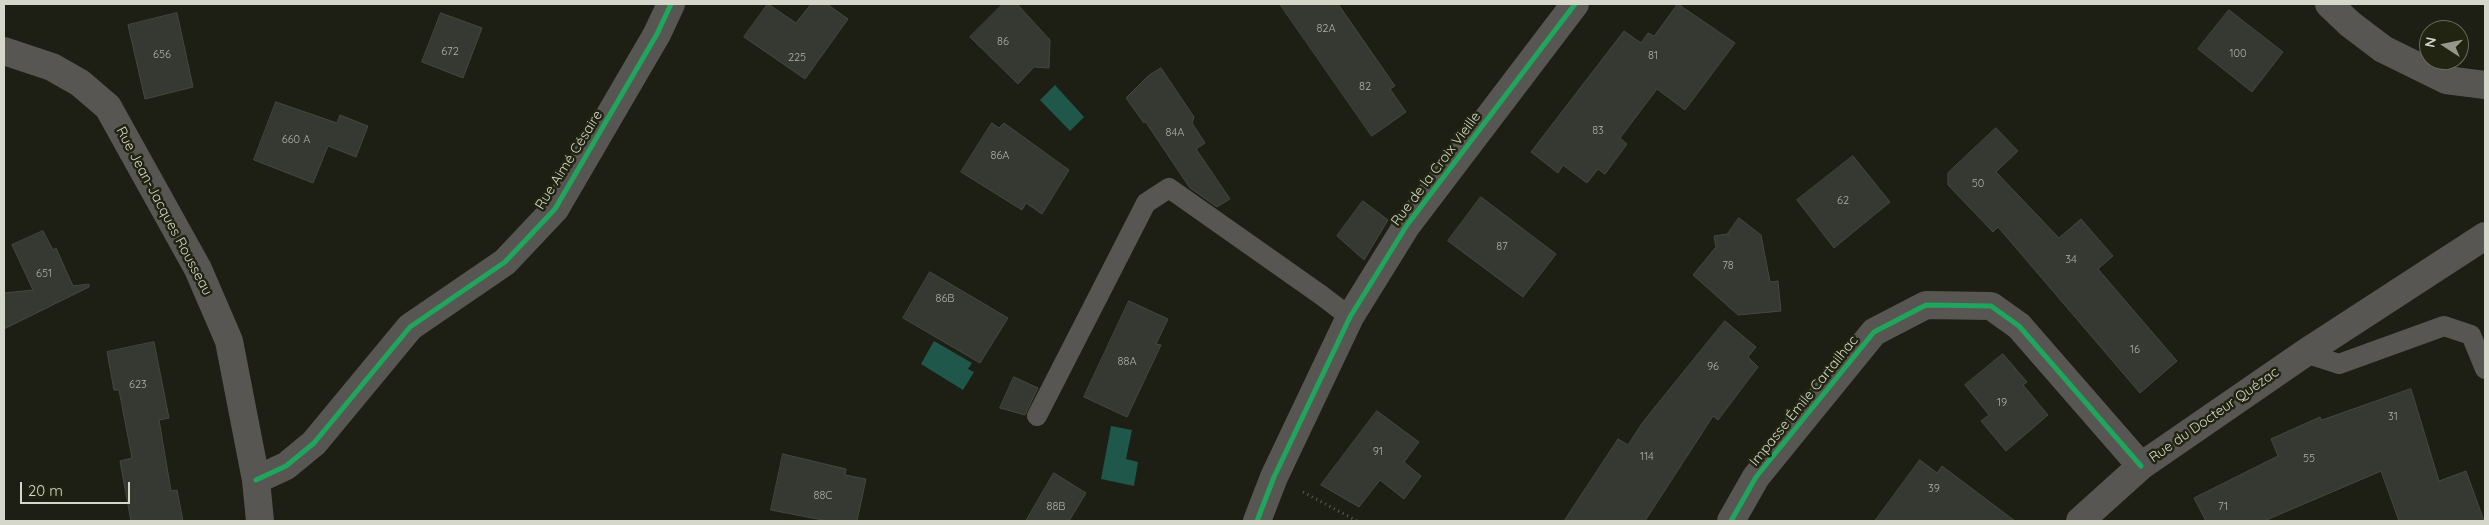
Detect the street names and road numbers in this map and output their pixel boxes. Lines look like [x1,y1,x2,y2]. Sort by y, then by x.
street label: Rue Aimé Césaire [532,107,606,213]
street label: Rue de la Croix Vieille [1388,109,1484,229]
street label: Rue Jean-Jacques Rousseau [112,124,216,298]
street label: Impasse Émile Cartailhac [1746,332,1862,470]
street label: Rue du Docteur Quézac [2146,364,2282,466]

